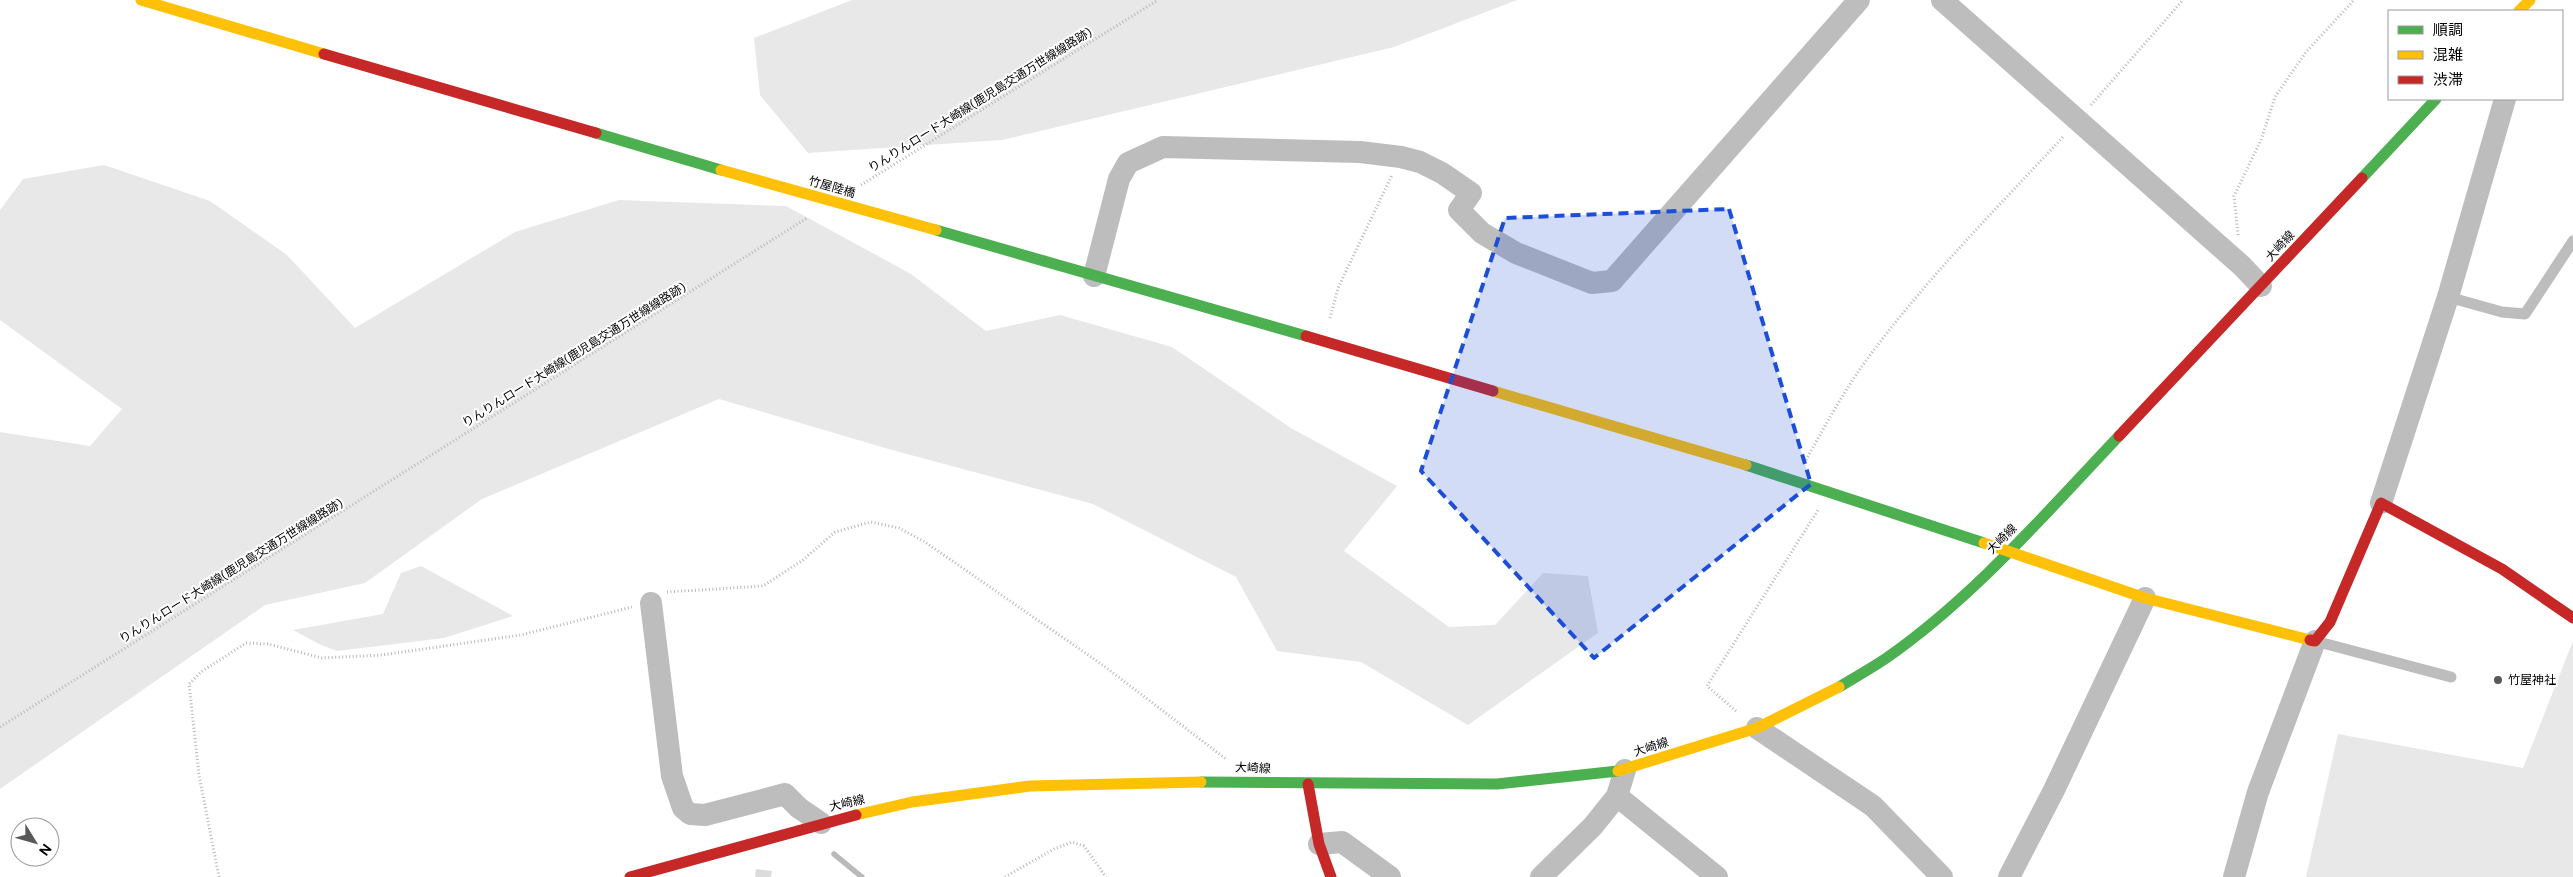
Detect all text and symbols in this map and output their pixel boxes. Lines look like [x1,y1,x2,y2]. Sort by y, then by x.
legend [2388,10,2563,100]
text: 順調 [2433,20,2463,40]
street label: りんりんロード大崎線(鹿児島交通万世線線路跡) [865,24,1095,176]
text: 混雑 [2433,45,2463,65]
text: 渋滞 [2433,70,2463,90]
street label: 竹屋陸橋 [807,173,857,201]
street label: 大崎線 [2262,227,2298,265]
street label: りんりんロード大崎線(鹿児島交通万世線線路跡) [459,279,689,431]
street label: りんりんロード大崎線(鹿児島交通万世線線路跡) [116,495,346,647]
street label: 大崎線 [1984,521,2020,557]
place label: 竹屋神社 [2508,672,2556,688]
marker: 竹屋神社 [2492,674,2504,686]
street label: 大崎線 [1631,734,1671,760]
street label: 大崎線 [1235,759,1271,777]
street label: 大崎線 [828,791,866,815]
north arrow [10,817,60,867]
text: N [35,840,56,859]

